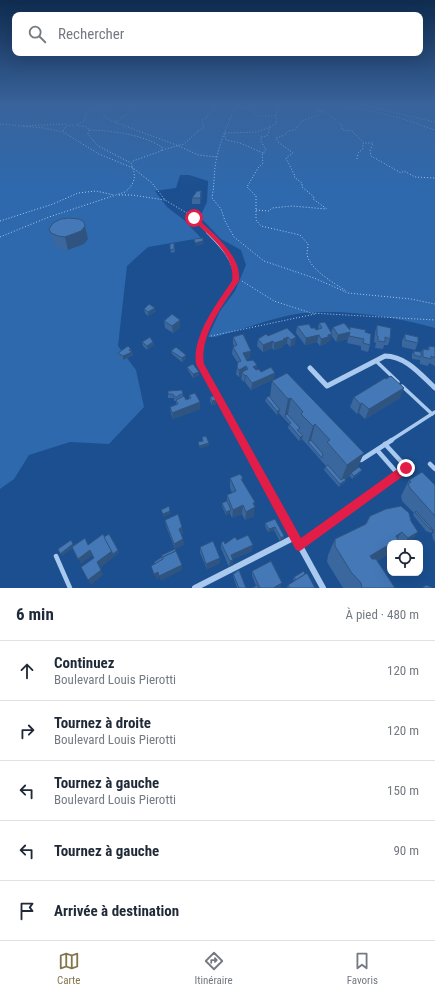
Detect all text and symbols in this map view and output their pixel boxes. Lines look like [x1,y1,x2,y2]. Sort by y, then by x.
search box [12,12,423,56]
icon: search [26,23,48,45]
text: Rechercher [58,25,124,43]
route start [185,209,203,227]
route end [397,459,415,477]
map controls [387,540,423,576]
button: locate [387,540,423,576]
text: 6 min [16,604,54,624]
text: À pied · 480 m [345,607,419,622]
text: Continuez [54,654,115,672]
icon: ahead [16,660,38,682]
text: 120 m [387,663,419,678]
text: Boulevard Louis Pierotti [54,672,176,687]
text: Tournez à droite [54,714,151,732]
icon: right [16,720,38,742]
text: 120 m [387,723,419,738]
text: Boulevard Louis Pierotti [54,732,176,747]
text: Tournez à gauche [54,774,159,792]
icon: left [16,780,38,802]
text: 150 m [387,783,419,798]
text: Boulevard Louis Pierotti [54,792,176,807]
icon: left [16,840,38,862]
text: Tournez à gauche [54,842,159,860]
text: 90 m [393,843,419,858]
icon: arrive [16,900,38,922]
text: Arrivée à destination [54,902,179,920]
tab: Carte [57,950,81,987]
tab: Itinéraire [194,950,233,987]
tab: Favoris [347,950,378,987]

